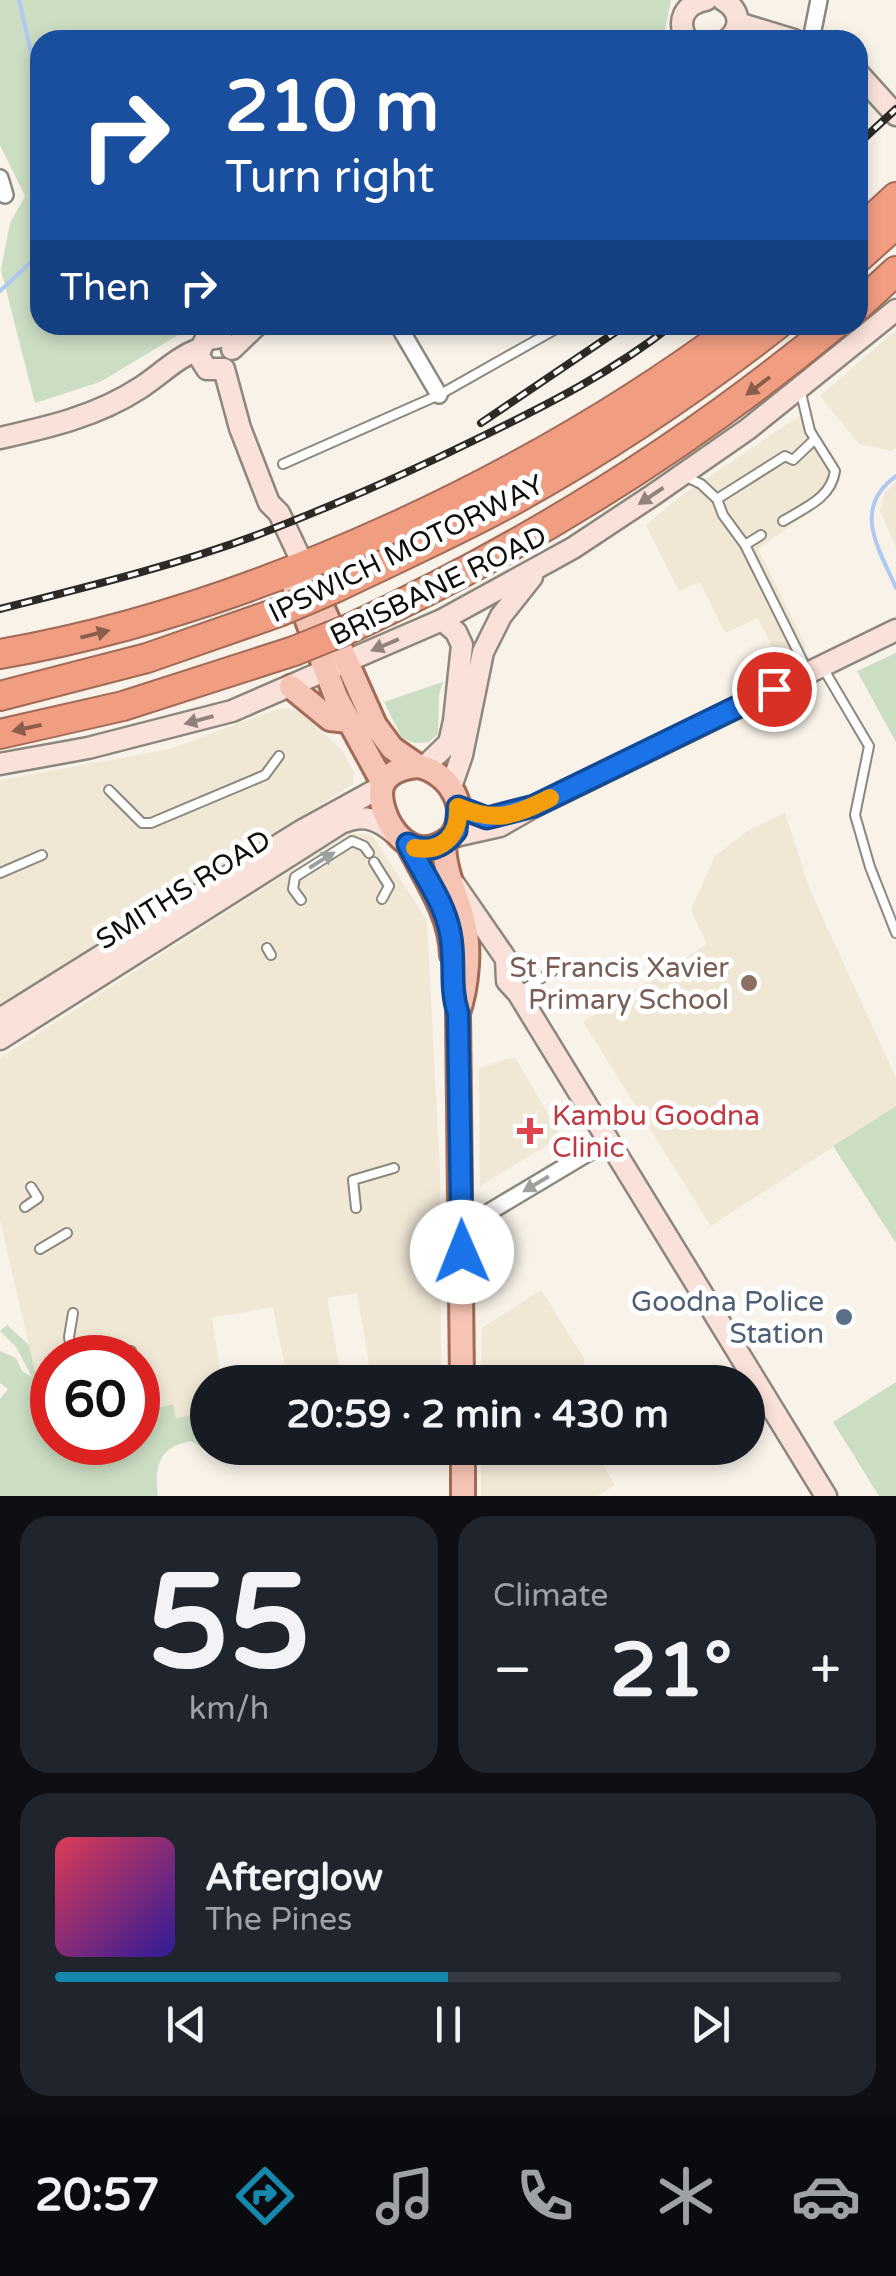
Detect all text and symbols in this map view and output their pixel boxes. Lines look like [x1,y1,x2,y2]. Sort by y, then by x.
text: 210 m [225,66,439,150]
icon: right [60,70,190,200]
text: Turn right [225,151,434,205]
icon: right [171,260,226,315]
text: Then [60,265,151,311]
one-way arrow [745,375,771,395]
street label: IPSWICH MOTORWAY [263,467,550,630]
one-way arrow [638,486,665,505]
street label: BRISBANE ROAD [325,519,552,653]
one-way arrow [80,626,111,642]
one-way arrow [370,638,400,654]
pin [732,647,817,732]
icon: arrive [747,662,802,717]
one-way arrow [184,713,214,728]
one-way arrow [11,721,42,736]
street label: SMITHS ROAD [90,823,277,957]
one-way arrow [308,851,335,870]
place label: St Francis Xavier Primary School [510,951,729,1017]
marker: St Francis Xavier Primary School [738,972,760,994]
place label: Kambu Goodna Clinic [552,1099,760,1165]
marker: Kambu Goodna Clinic [517,1118,543,1144]
one-way arrow [522,1175,550,1192]
position arrow [410,1200,514,1304]
place label: Goodna Police Station [631,1285,824,1351]
marker: Goodna Police Station [833,1306,855,1328]
speed limit sign: 60 [30,1335,160,1465]
text: 20:59 · 2 min · 430 m [286,1392,669,1438]
text: 55 [147,1547,311,1703]
text: Climate [493,1577,608,1615]
text: 21° [610,1626,732,1716]
text: − [493,1638,532,1704]
text: + [810,1638,841,1704]
text: km/h [189,1690,269,1728]
text: Afterglow [205,1855,383,1901]
text: The Pines [205,1901,352,1939]
icon: previous [159,1997,214,2052]
icon: pause [421,1997,476,2052]
icon: next [683,1997,738,2052]
icon: directions [230,2161,300,2231]
icon: music [370,2161,440,2231]
icon: phone [510,2161,580,2231]
icon: climate [651,2161,721,2231]
icon: car [791,2161,861,2231]
text: 20:57 [35,2169,160,2223]

